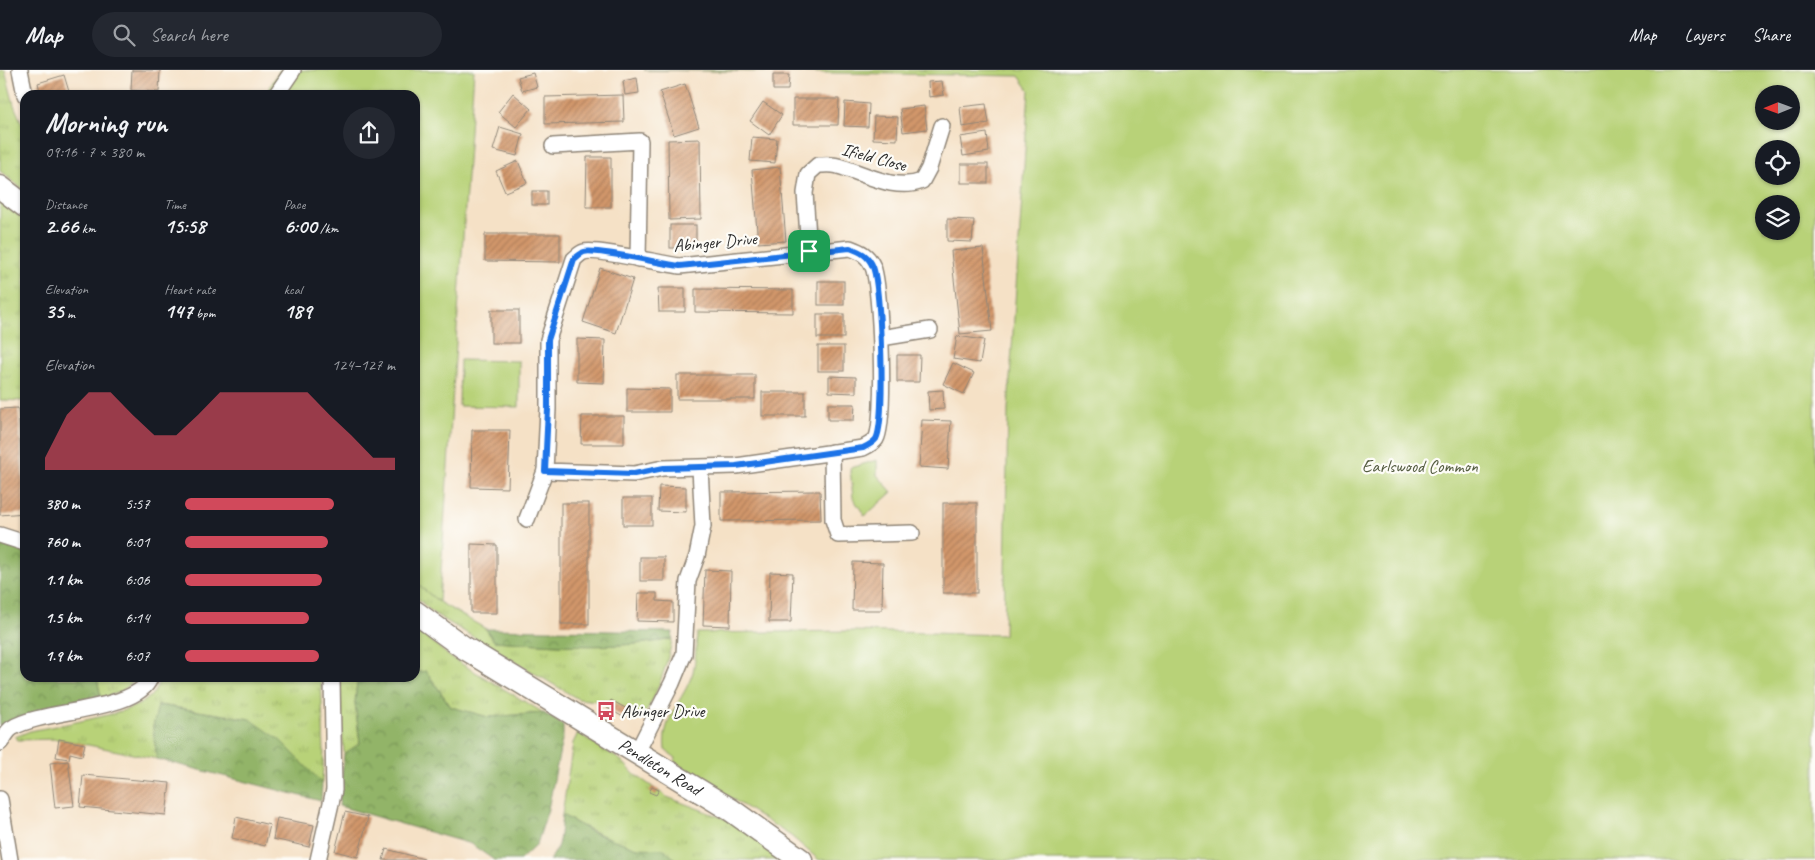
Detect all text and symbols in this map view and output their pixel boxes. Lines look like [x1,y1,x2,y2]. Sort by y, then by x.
search box [92,12,442,57]
text: Map [25,20,62,50]
icon: search [110,21,138,49]
text: Search here [150,23,228,47]
text: Map [1629,24,1657,46]
text: Layers [1685,24,1724,46]
text: Share [1752,24,1790,46]
north arrow [1755,85,1800,130]
map controls [1755,85,1800,240]
text: Morning run [45,105,167,140]
button: share [343,107,395,159]
street label: Ifield Close [839,138,910,176]
button: locate [1755,140,1800,185]
text: 09:16 · 7 × 380 m [45,142,144,162]
button: layers [1755,195,1800,240]
text: Distance [45,196,87,213]
text: Time [164,196,186,213]
text: Pace [284,196,305,213]
text: 2.66 [45,213,78,239]
text: 15:58 [164,213,206,239]
text: 6:00 [284,213,317,239]
text: km [78,220,95,237]
text: /km [317,220,338,237]
street label: Abinger Drive [672,227,759,257]
pin [788,230,830,272]
icon: arrive [795,237,823,265]
text: Elevation [45,281,88,298]
text: Heart rate [164,281,215,298]
text: kcal [284,281,302,298]
text: 35 [45,298,64,324]
text: 147 [164,298,193,324]
text: 189 [284,298,312,324]
text: m [64,305,75,322]
text: bpm [193,305,215,322]
text: Elevation [45,355,94,375]
text: 124–127 m [332,355,395,375]
park label: Earlswood Common [1362,455,1479,477]
text: 380 m [45,494,80,514]
text: 5:57 [125,494,150,514]
text: 760 m [45,532,80,552]
text: 6:01 [125,532,150,552]
text: 1.1 km [45,570,82,590]
text: 6:06 [125,570,150,590]
text: 1.5 km [45,608,82,628]
text: 6:14 [125,608,150,628]
text: 1.9 km [45,646,82,666]
text: 6:07 [125,646,150,666]
bus stop icon: Abinger Drive [595,700,617,722]
place label: Abinger Drive [621,700,706,722]
street label: Pendleton Road [615,733,708,802]

